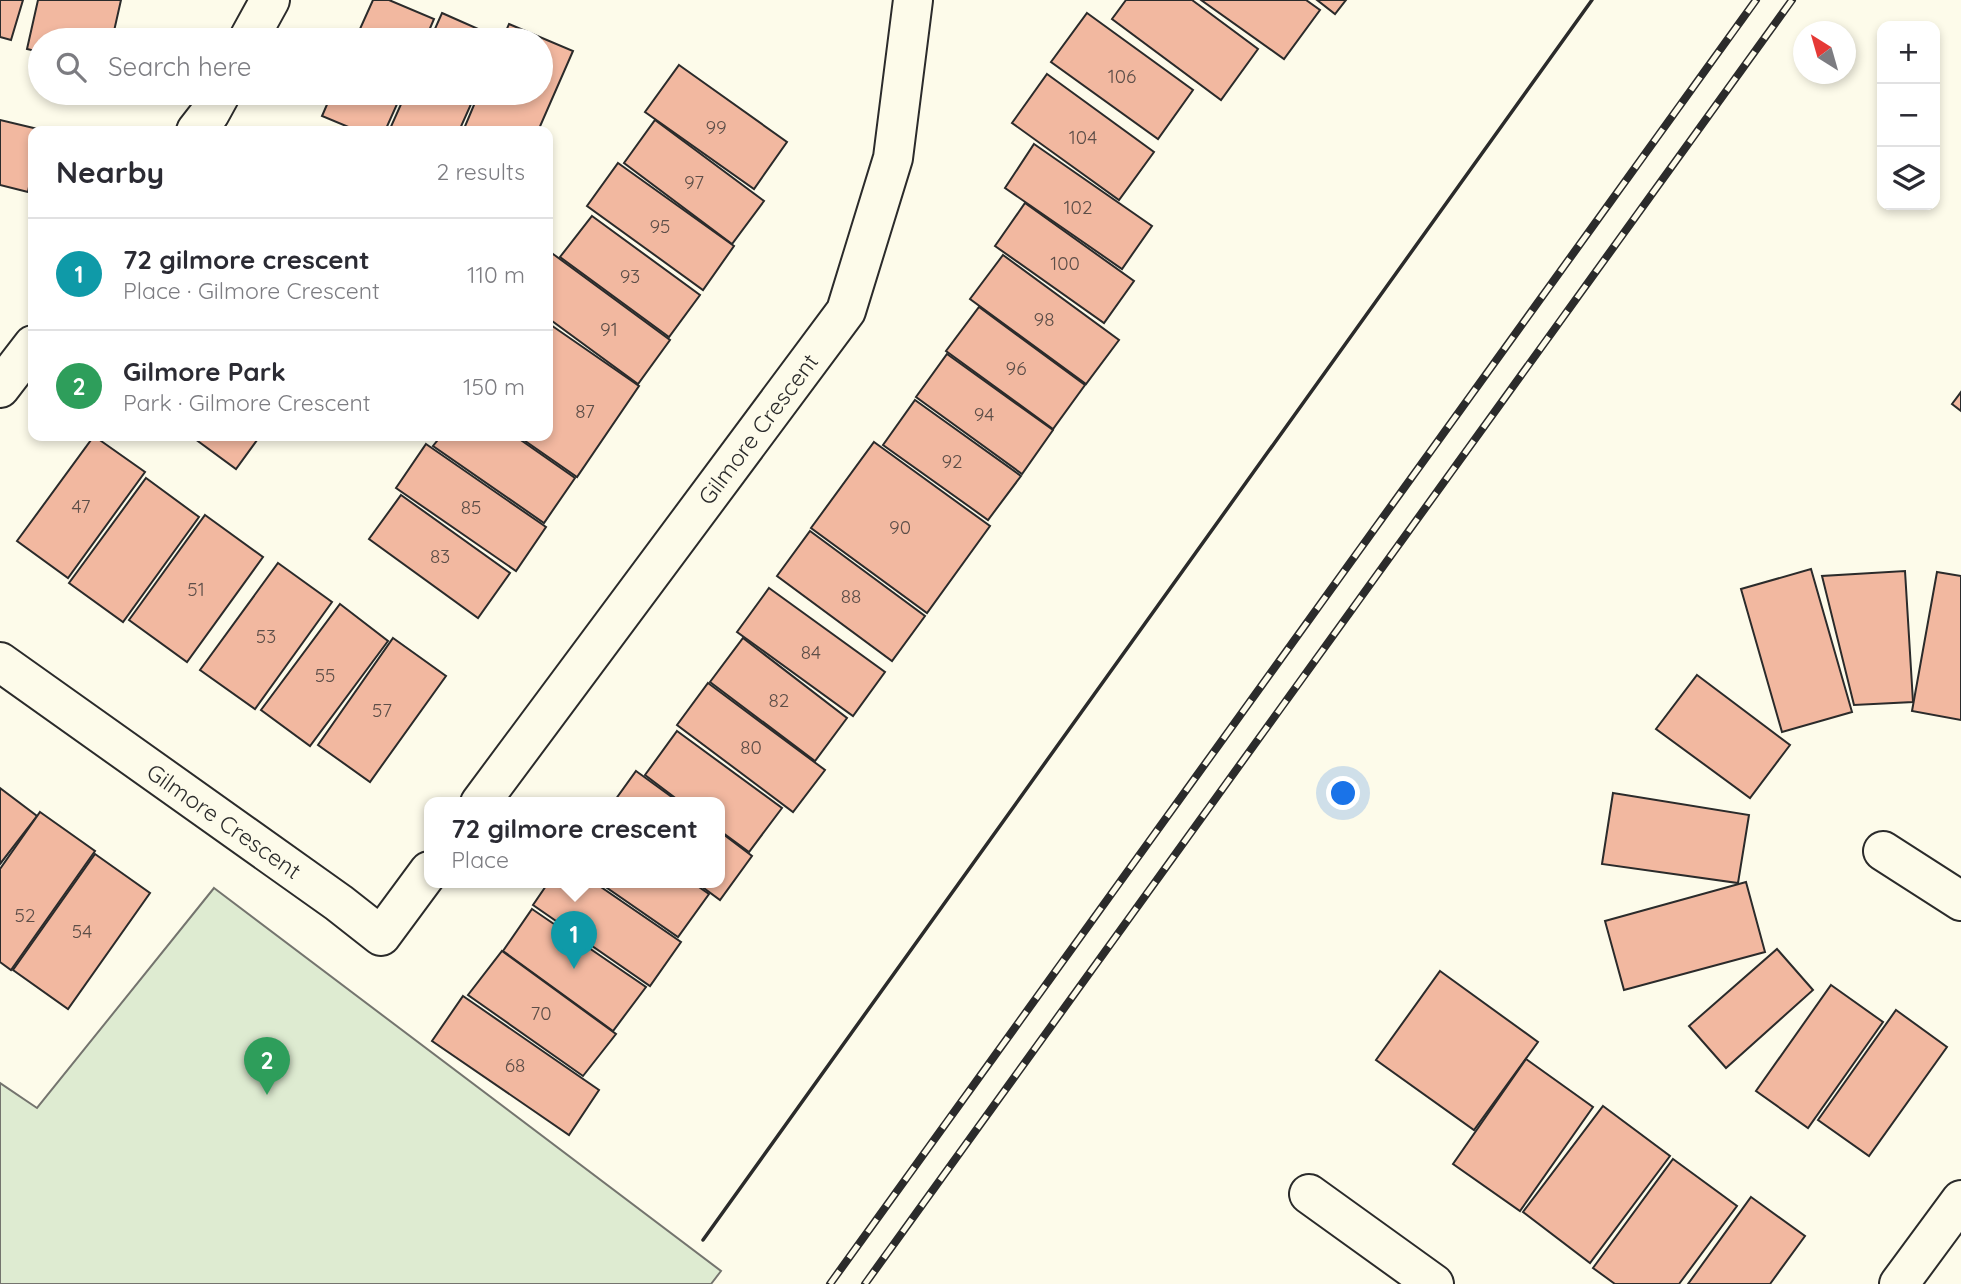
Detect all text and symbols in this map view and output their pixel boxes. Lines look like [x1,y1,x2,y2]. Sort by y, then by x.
north arrow [1793,21,1856,84]
map controls [1877,21,1940,210]
button: + [1877,21,1940,84]
search box [28,28,553,105]
icon: search [52,48,90,86]
text: Search here [108,50,252,83]
house number: 106 [1108,64,1136,88]
button: − [1877,84,1940,147]
house number: 99 [705,115,727,139]
house number: 104 [1069,125,1097,149]
button: layers [1877,147,1940,210]
text: Nearby [56,153,164,191]
text: 2 results [436,157,525,186]
house number: 97 [684,170,704,194]
house number: 102 [1064,195,1092,219]
house number: 95 [650,214,670,238]
text: 72 gilmore crescent [123,243,370,276]
house number: 100 [1050,251,1080,275]
text: 1 [75,260,83,289]
text: 110 m [467,260,525,289]
house number: 93 [620,264,640,288]
text: Place · Gilmore Crescent [123,276,380,305]
house number: 98 [1034,307,1054,331]
house number: 91 [600,317,618,341]
street label: Gilmore Crescent [692,348,824,510]
text: Gilmore Park [123,355,286,388]
house number: 96 [1006,356,1026,380]
text: 2 [72,372,86,401]
text: 150 m [463,372,525,401]
text: Park · Gilmore Crescent [123,388,371,417]
house number: 87 [575,399,595,423]
house number: 94 [974,402,994,426]
house number: 92 [941,449,963,473]
house number: 47 [71,494,91,518]
house number: 85 [461,495,481,519]
house number: 90 [889,515,911,539]
house number: 83 [430,544,450,568]
house number: 51 [187,577,205,601]
house number: 88 [841,584,861,608]
house number: 53 [256,624,276,648]
house number: 84 [801,640,821,664]
house number: 55 [315,663,335,687]
house number: 82 [769,688,789,712]
house number: 57 [372,698,392,722]
house number: 80 [740,735,762,759]
street label: Gilmore Crescent [141,757,307,885]
your location [1326,776,1360,810]
popup [424,797,725,888]
text: 72 gilmore crescent [451,812,698,845]
text: Place [451,845,509,874]
house number: 52 [15,903,35,927]
pin: 1 [551,911,597,969]
house number: 54 [72,919,92,943]
house number: 70 [530,1001,552,1025]
pin: 2 [244,1037,290,1095]
house number: 68 [505,1053,525,1077]

